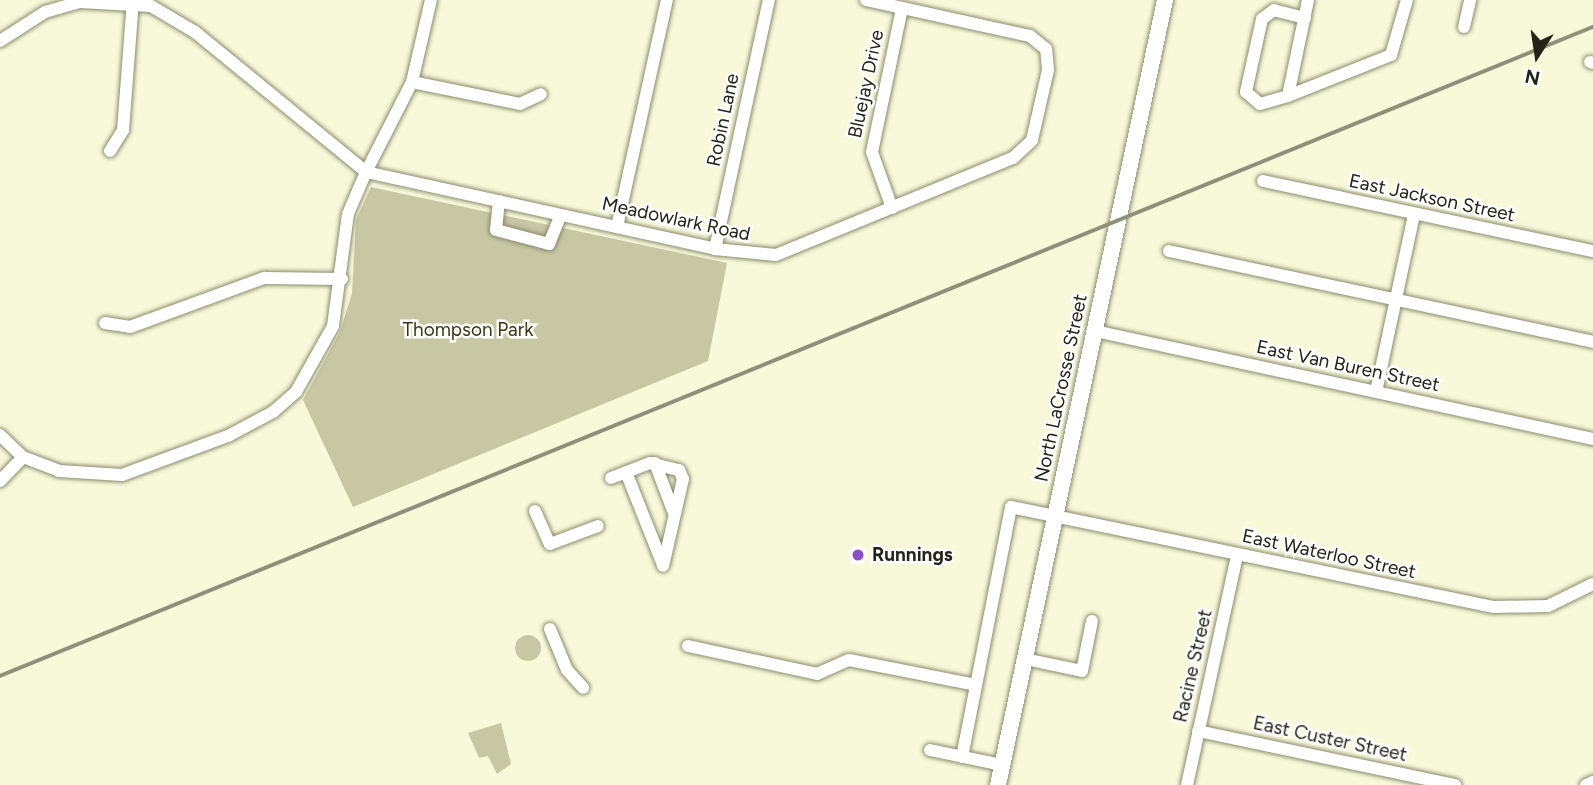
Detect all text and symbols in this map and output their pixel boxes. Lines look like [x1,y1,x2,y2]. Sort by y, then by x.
north arrow [1502,21,1572,91]
street label: Bluejay Drive [843,28,889,140]
text: N [1523,64,1542,90]
street label: Robin Lane [702,72,744,168]
street label: East Jackson Street [1347,169,1517,227]
street label: Meadowlark Road [600,192,752,246]
street label: North LaCrosse Street [1030,292,1092,484]
park label: Thompson Park [403,319,533,341]
street label: East Van Buren Street [1254,335,1442,397]
street label: East Waterloo Street [1240,524,1418,584]
place label: Runnings [872,544,953,566]
marker: Runnings [850,547,866,563]
street label: Racine Street [1169,607,1217,725]
street label: East Custer Street [1251,712,1409,766]

